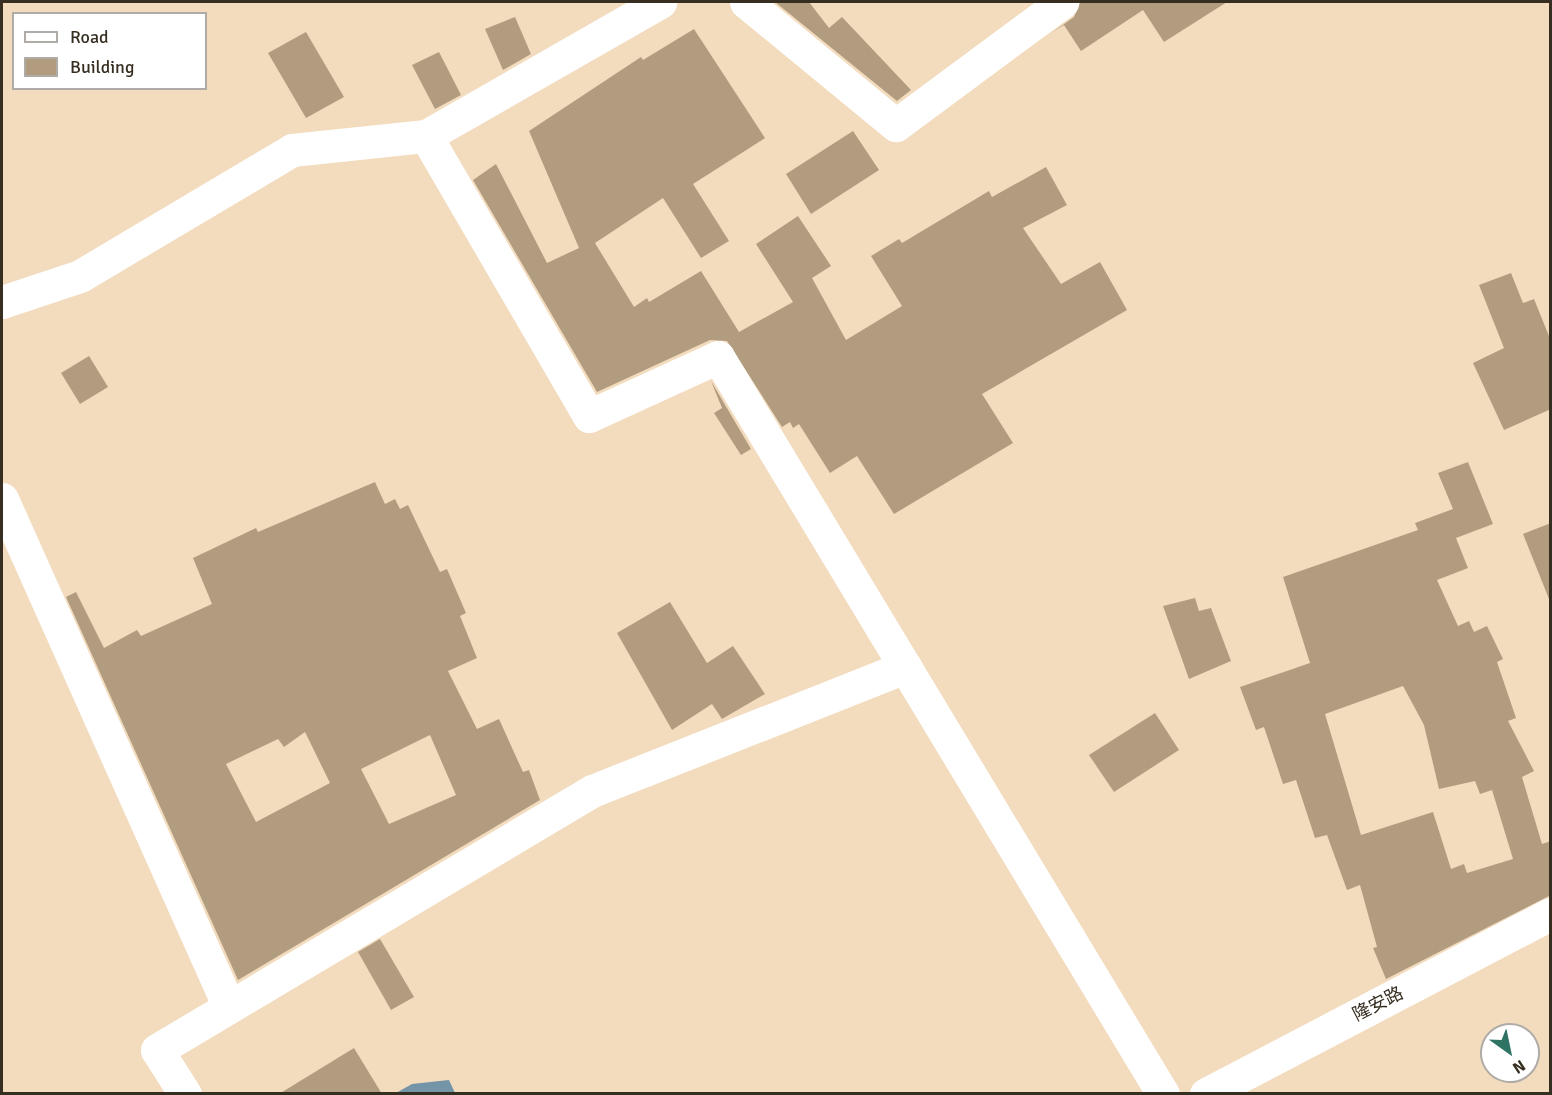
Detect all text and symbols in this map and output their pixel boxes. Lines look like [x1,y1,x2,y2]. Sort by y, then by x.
legend [12,12,207,90]
text: Road [70,26,109,48]
text: Building [70,56,134,78]
street label: 隆安路 [1349,982,1407,1026]
north arrow [1480,1023,1540,1083]
text: N [1509,1055,1529,1078]

